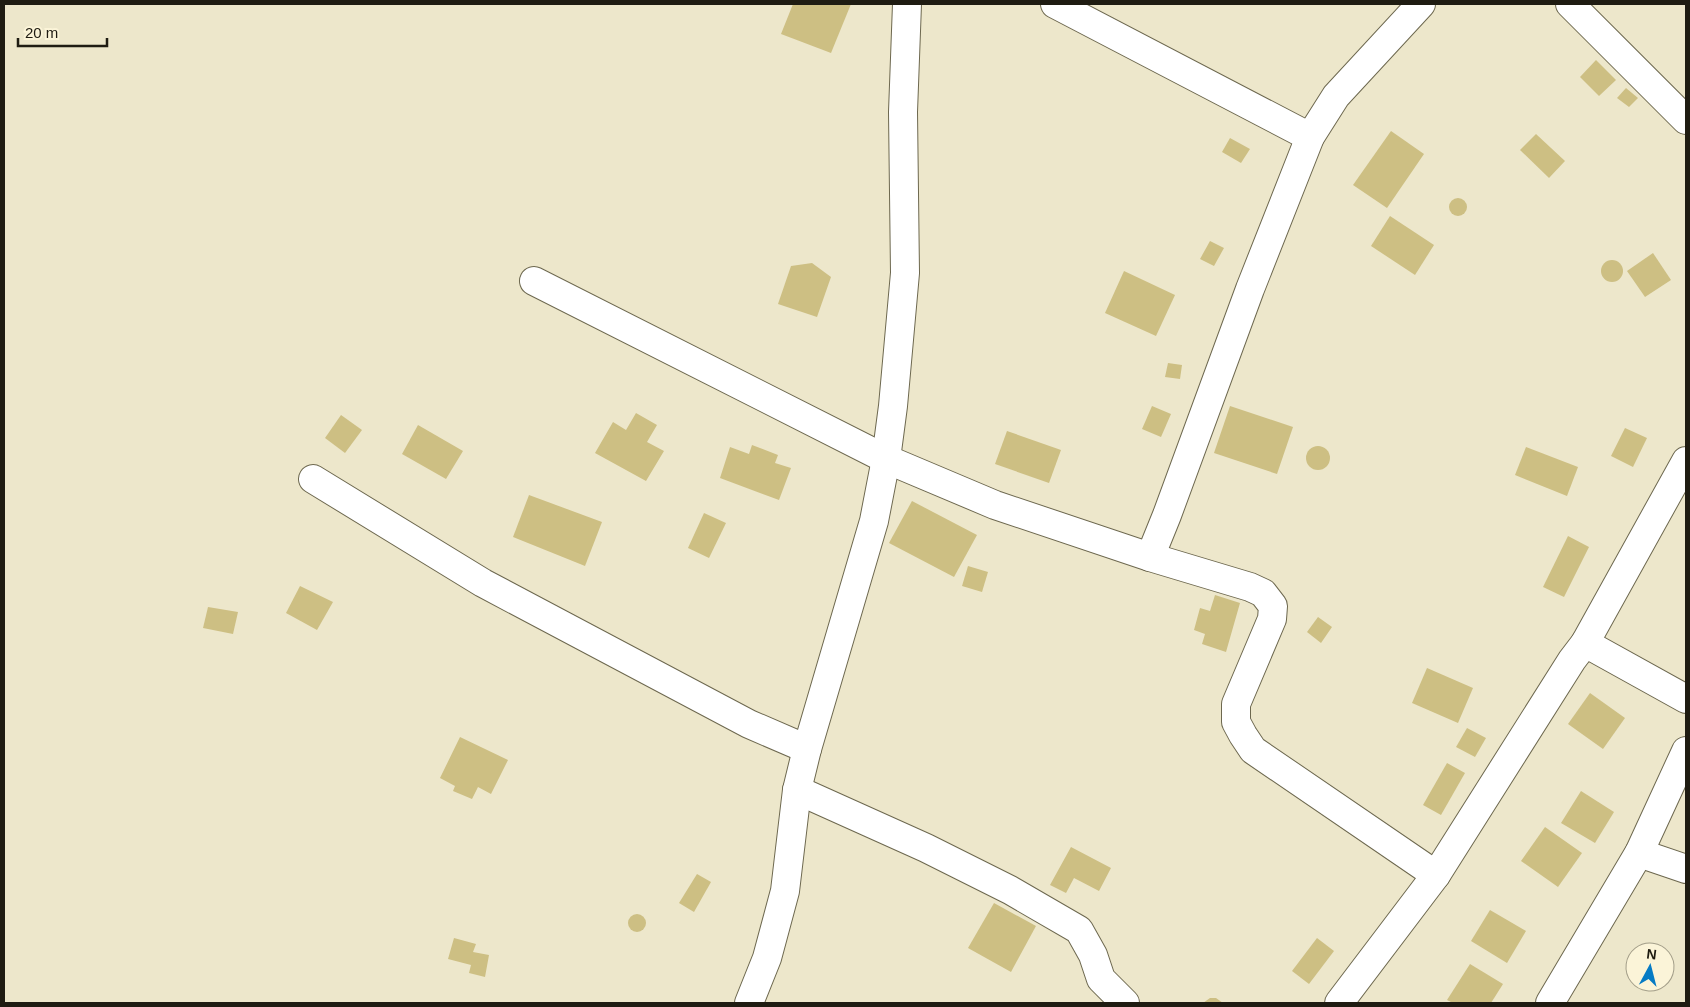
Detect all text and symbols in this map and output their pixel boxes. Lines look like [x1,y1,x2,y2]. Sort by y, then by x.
scale bar [18,15,106,47]
text: 20 m [25,24,58,41]
north arrow [1625,942,1675,992]
text: N [1646,946,1658,963]

